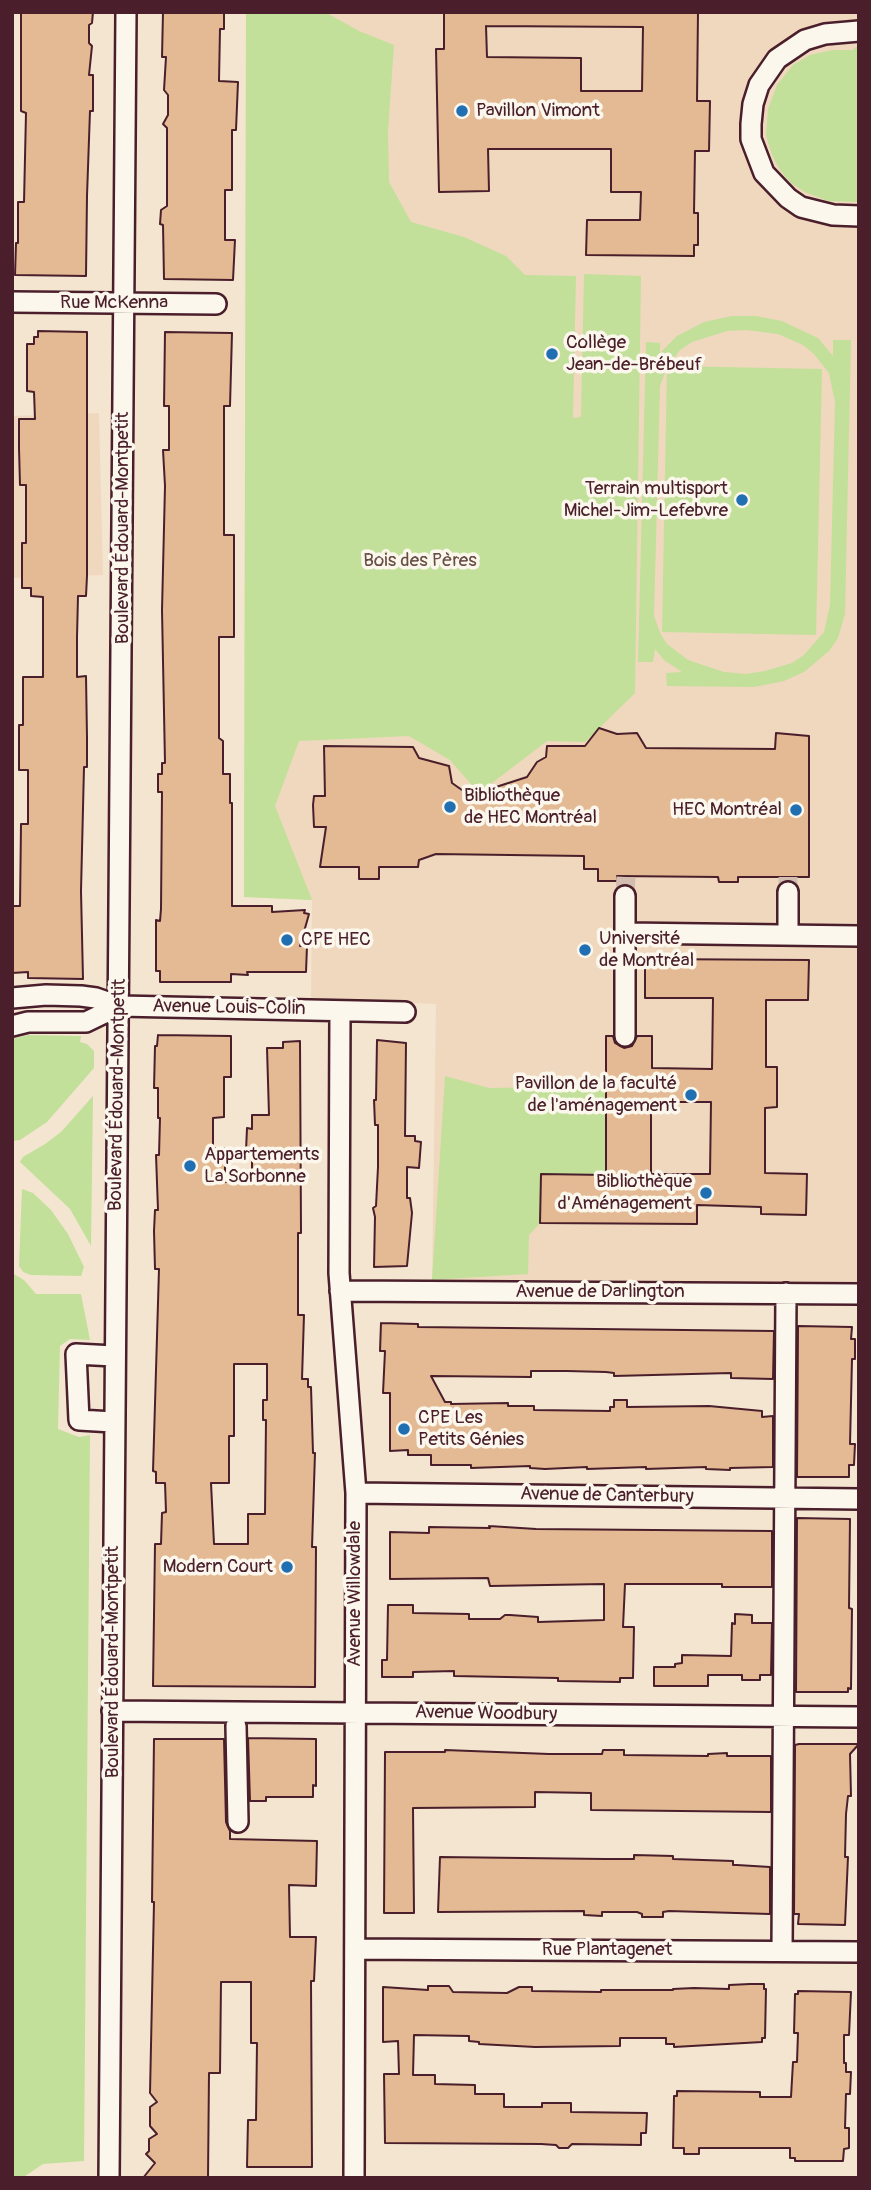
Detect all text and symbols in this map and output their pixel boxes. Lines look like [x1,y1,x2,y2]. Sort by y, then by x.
place label: Pavillon Vimont [476,100,600,122]
marker: Pavillon Vimont [454,103,470,119]
street label: Rue McKenna [60,292,168,314]
place label: Collège Jean-de-Brébeuf [566,332,702,376]
marker: Collège Jean-de-Brébeuf [544,346,560,362]
street label: Boulevard Édouard-Montpetit [112,412,134,644]
place label: Terrain multisport Michel-Jim-Lefebvre [564,478,728,522]
marker: Terrain multisport Michel-Jim-Lefebvre [734,492,750,508]
park label: Bois des Pères [363,550,477,572]
place label: Bibliothèque de HEC Montréal [464,785,597,829]
marker: Bibliothèque de HEC Montréal [442,799,458,815]
place label: HEC Montréal [672,799,782,821]
marker: HEC Montréal [788,802,804,818]
place label: Université de Montréal [599,928,694,972]
place label: CPE HEC [301,929,371,951]
marker: CPE HEC [279,932,295,948]
marker: Université de Montréal [577,942,593,958]
street label: Boulevard Édouard-Montpetit [105,979,131,1211]
street label: Avenue Louis-Colin [152,995,306,1021]
place label: Pavillon de la faculté de l'aménagement [515,1073,677,1117]
marker: Pavillon de la faculté de l'aménagement [683,1087,699,1103]
place label: Appartements La Sorbonne [204,1144,319,1188]
marker: Appartements La Sorbonne [182,1158,198,1174]
place label: Bibliothèque d'Aménagement [558,1171,692,1215]
marker: Bibliothèque d'Aménagement [698,1185,714,1201]
street label: Avenue de Darlington [515,1281,685,1303]
place label: CPE Les Petits Génies [418,1407,524,1451]
marker: CPE Les Petits Génies [396,1421,412,1437]
street label: Avenue de Canterbury [520,1483,694,1509]
street label: Avenue Willowdale [344,1521,366,1667]
street label: Boulevard Édouard-Montpetit [102,1546,124,1778]
place label: Modern Court [163,1556,273,1578]
marker: Modern Court [279,1559,295,1575]
street label: Avenue Woodbury [415,1701,557,1727]
street label: Rue Plantagenet [542,1939,672,1961]

